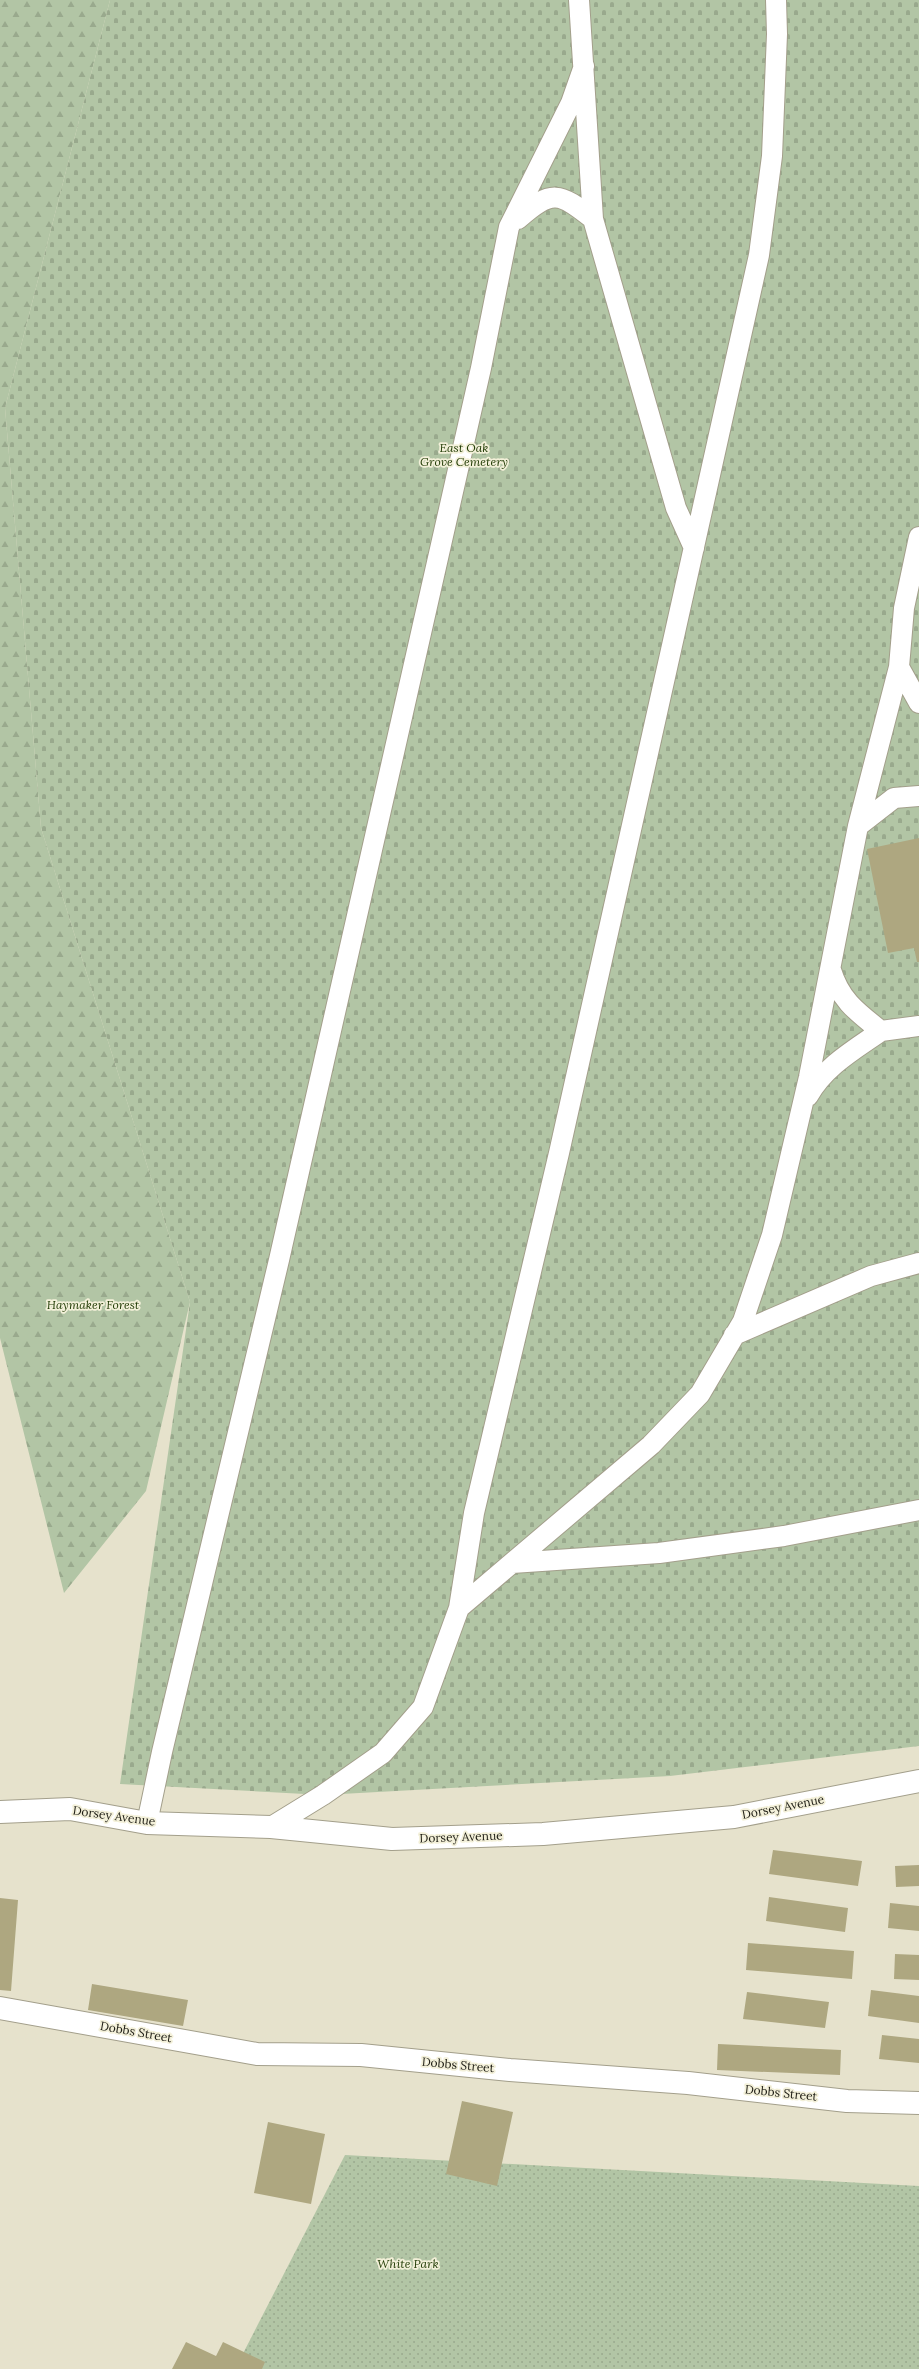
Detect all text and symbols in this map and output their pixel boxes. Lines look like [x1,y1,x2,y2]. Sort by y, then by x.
park label: East Oak Grove Cemetery [420,440,508,469]
park label: Haymaker Forest [47,1297,140,1312]
street label: Dorsey Avenue [741,1791,826,1822]
street label: Dorsey Avenue [72,1802,157,1829]
street label: Dorsey Avenue [419,1828,503,1845]
street label: Dobbs Street [99,2018,174,2045]
street label: Dobbs Street [421,2054,495,2075]
street label: Dobbs Street [744,2081,818,2104]
park label: White Park [377,2256,439,2271]

